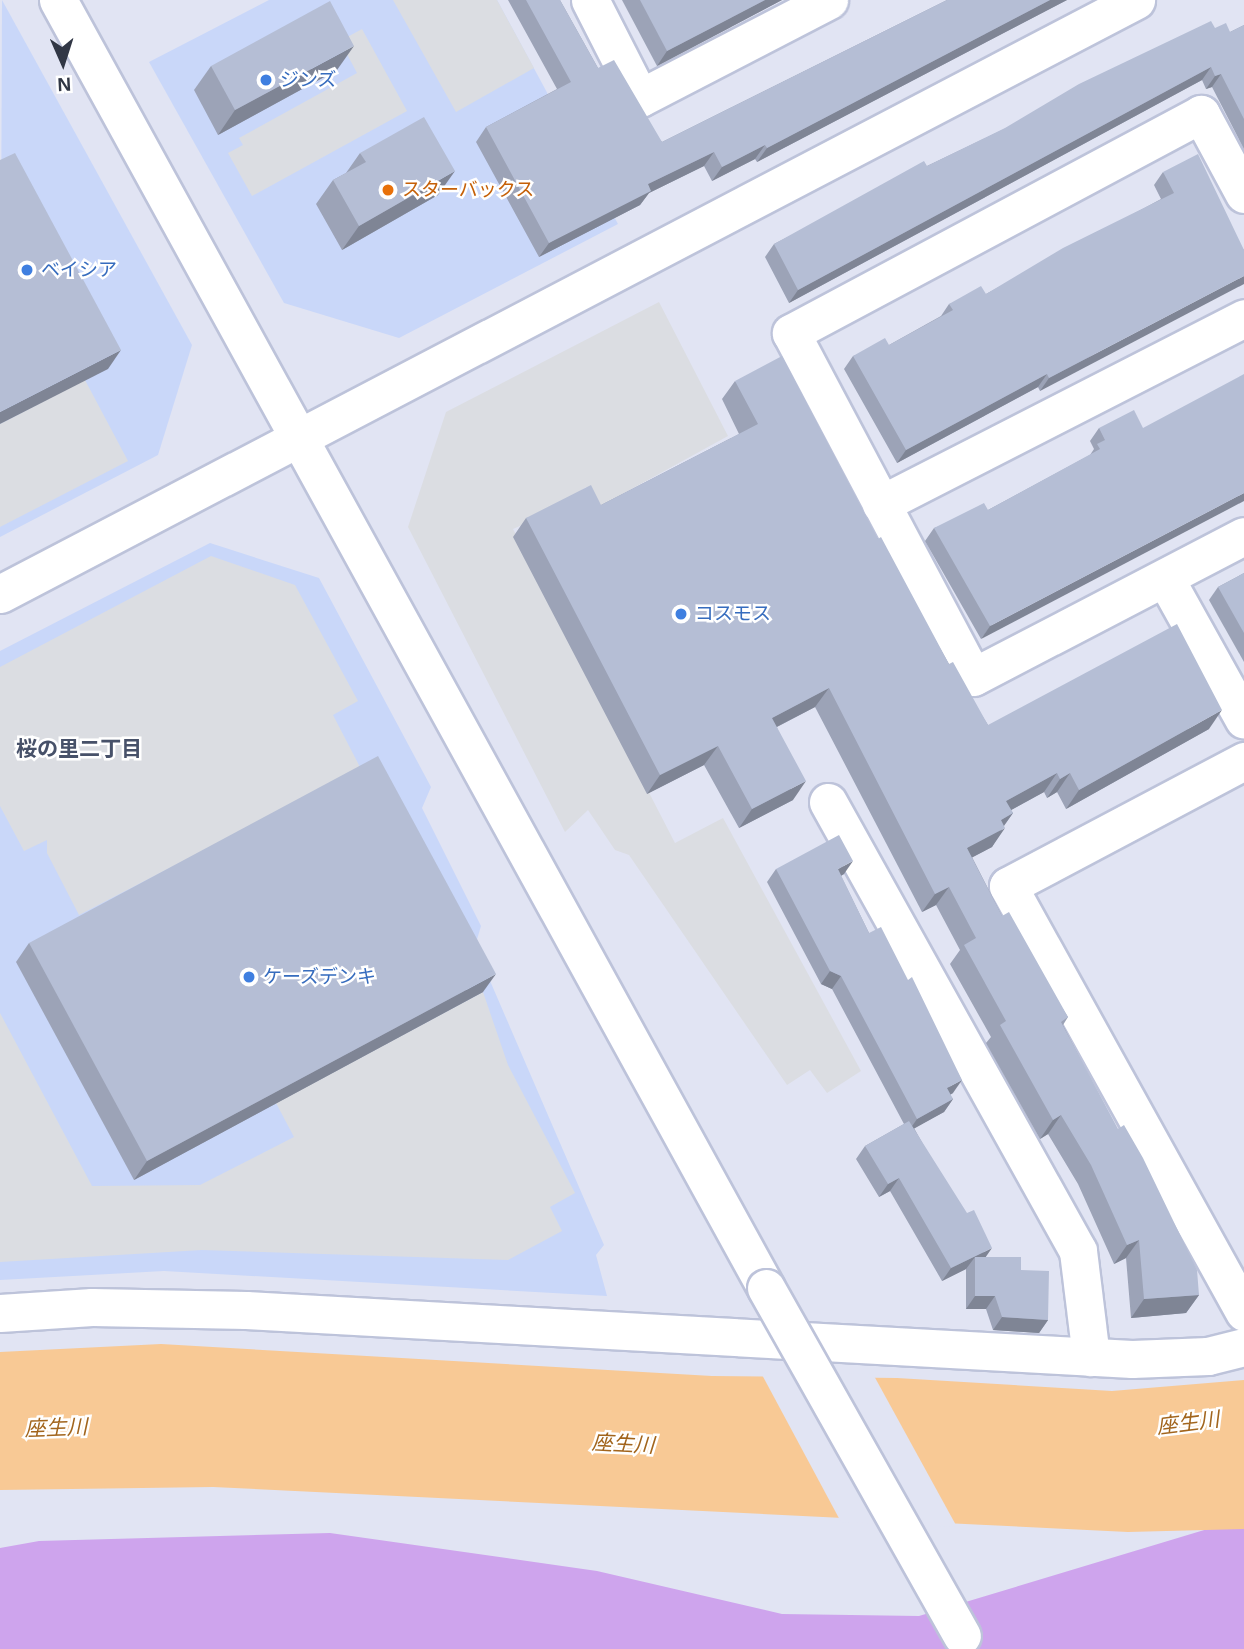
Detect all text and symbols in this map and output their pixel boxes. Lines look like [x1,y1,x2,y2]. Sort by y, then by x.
north arrow [28,28,98,98]
place label: ジンズ [280,69,337,91]
marker: ジンズ [258,72,274,88]
text: N [57,74,72,95]
place label: スターバックス [402,179,535,201]
marker: スターバックス [380,182,396,198]
place label: ベイシア [41,259,117,281]
marker: ベイシア [19,262,35,278]
place label: コスモス [695,603,771,625]
marker: コスモス [673,606,689,622]
district label: 桜の里二丁目 [16,736,142,762]
place label: ケーズデンキ [263,966,377,988]
marker: ケーズデンキ [241,969,257,985]
water label: 座生川 [1155,1407,1221,1439]
water label: 座生川 [24,1414,88,1442]
water label: 座生川 [591,1430,655,1458]

